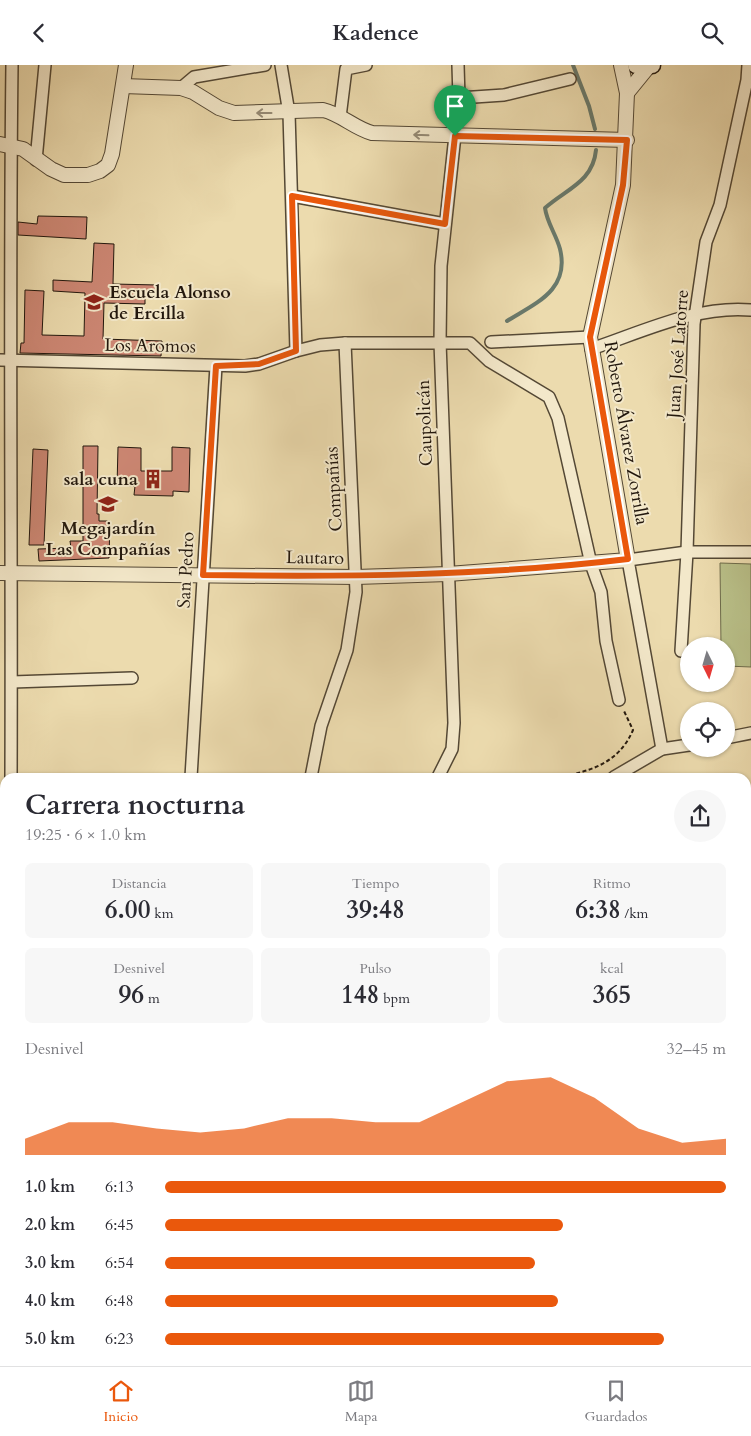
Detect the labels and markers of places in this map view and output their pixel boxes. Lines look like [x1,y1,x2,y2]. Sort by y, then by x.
pin [434,85,476,136]
place label: Escuela Alonso de Ercilla [109,280,231,326]
school or university icon: Escuela Alonso de Ercilla [83,291,105,313]
place label: sala cuna [64,467,138,492]
building icon: sala cuna [142,468,164,490]
school or university icon: Megajardín Las Compañías [97,493,119,515]
place label: Megajardín Las Compañías [46,516,170,562]

